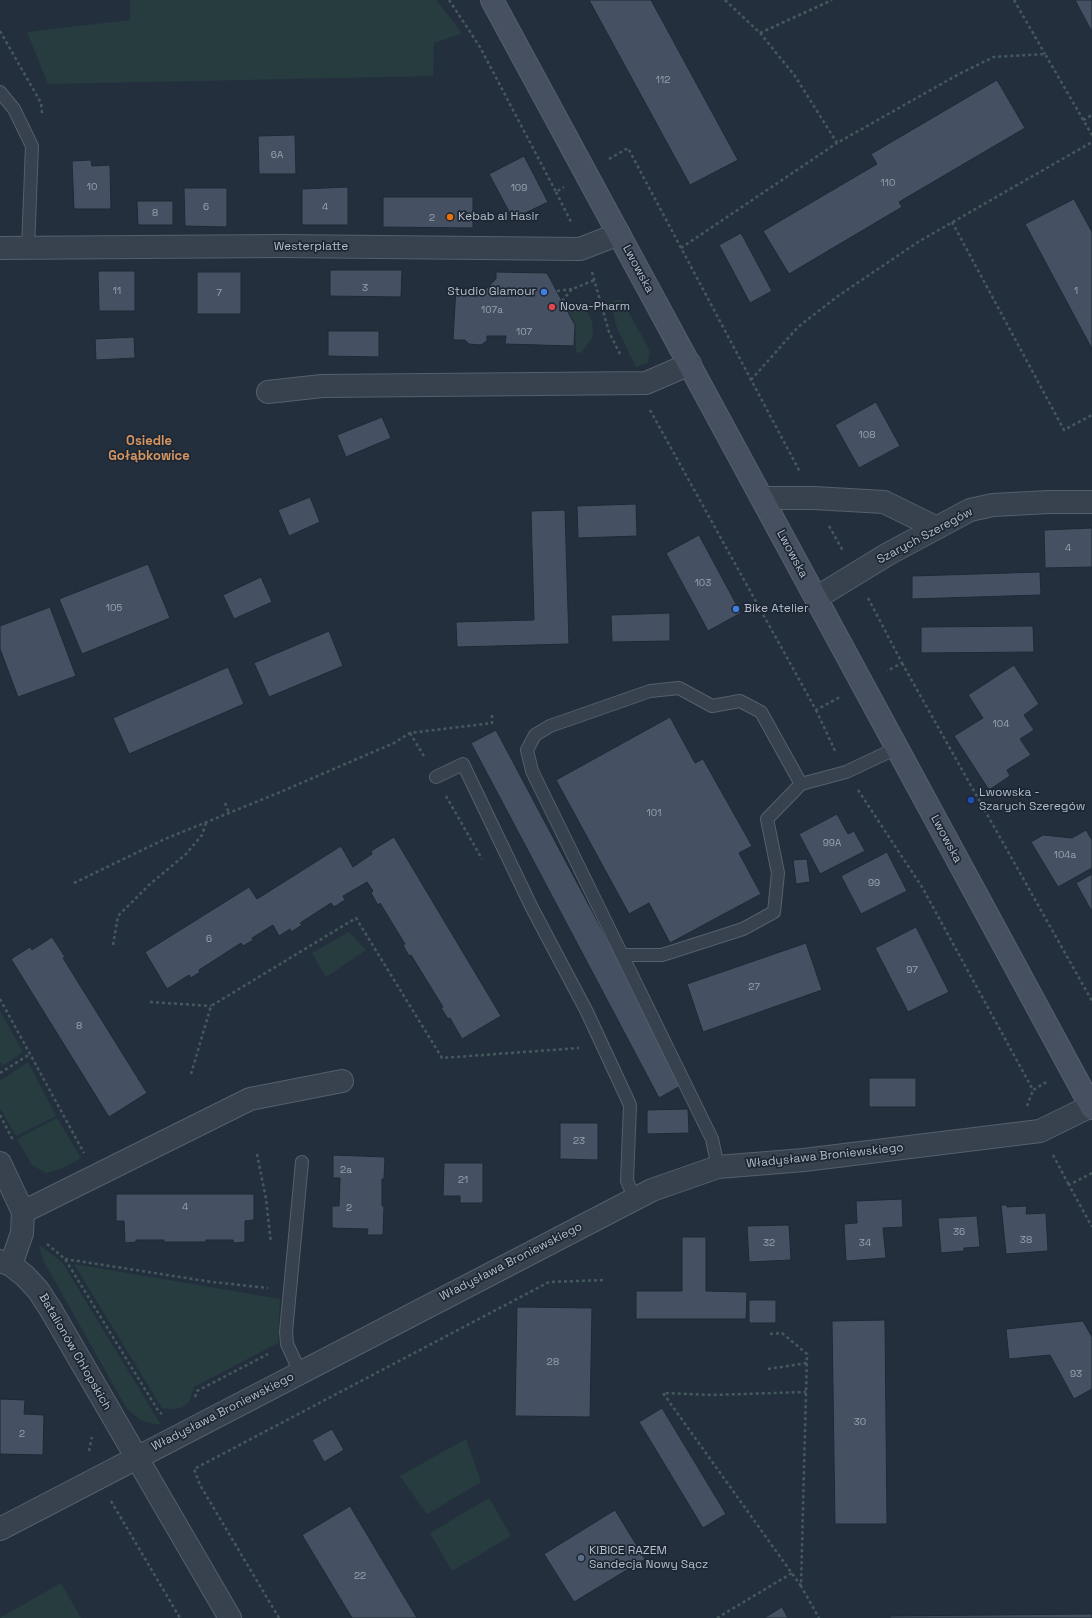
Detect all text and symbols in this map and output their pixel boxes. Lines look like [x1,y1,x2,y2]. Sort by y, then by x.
house number: 112 [656,74,670,86]
house number: 6A [271,149,283,161]
house number: 110 [881,177,895,189]
house number: 10 [87,181,97,193]
house number: 109 [511,182,527,194]
house number: 6 [203,201,209,213]
house number: 4 [322,201,328,213]
house number: 8 [152,207,158,219]
place label: Kebab al Hasir [458,210,539,224]
house number: 2 [429,212,435,224]
marker: Kebab al Hasir [445,212,455,222]
street label: Westerplatte [274,240,348,254]
street label: Lwowska [619,243,657,295]
house number: 3 [362,282,368,294]
house number: 11 [113,285,121,297]
place label: Studio Glamour [447,285,536,299]
house number: 1 [1074,285,1078,297]
house number: 7 [216,287,222,299]
marker: Studio Glamour [539,287,549,297]
place label: Nova-Pharm [560,300,630,314]
marker: Nova-Pharm [547,302,557,312]
house number: 107a [481,304,503,316]
house number: 107 [516,326,532,338]
house number: 108 [859,429,875,441]
district label: Osiedle Gołąbkowice [108,433,190,464]
street label: Szarych Szeregów [875,505,975,567]
street label: Lwowska [773,528,811,580]
house number: 4 [1065,542,1071,554]
house number: 103 [695,577,711,589]
house number: 105 [106,602,122,614]
place label: Bike Atelier [744,602,808,616]
marker: Bike Atelier [731,604,741,614]
house number: 104 [993,718,1009,730]
place label: Lwowska - Szarych Szeregów [979,786,1085,814]
marker: Lwowska - Szarych Szeregów [966,795,976,805]
house number: 101 [647,807,661,819]
street label: Lwowska [927,813,965,865]
house number: 99A [823,837,841,849]
house number: 104a [1054,849,1076,861]
house number: 99 [868,877,880,889]
house number: 6 [206,933,212,945]
house number: 97 [906,964,918,976]
house number: 27 [748,981,760,993]
house number: 8 [76,1020,82,1032]
house number: 23 [573,1135,585,1147]
street label: Władysława Broniewskiego [746,1141,904,1171]
house number: 2a [340,1164,352,1176]
house number: 21 [458,1174,468,1186]
house number: 4 [182,1201,188,1213]
house number: 2 [346,1202,352,1214]
street label: Władysława Broniewskiego [437,1220,585,1304]
house number: 36 [953,1226,965,1238]
house number: 38 [1020,1234,1032,1246]
house number: 32 [763,1237,775,1249]
house number: 34 [859,1237,871,1249]
street label: Batalionów Chłopskich [36,1291,114,1413]
house number: 28 [547,1356,559,1368]
house number: 93 [1070,1368,1082,1380]
street label: Władysława Broniewskiego [149,1370,297,1454]
house number: 30 [854,1416,866,1428]
house number: 2 [19,1428,25,1440]
place label: KIBICE RAZEM Sandecja Nowy Sącz [589,1544,708,1572]
marker: KIBICE RAZEM Sandecja Nowy Sącz [576,1553,586,1563]
house number: 22 [354,1570,366,1582]

